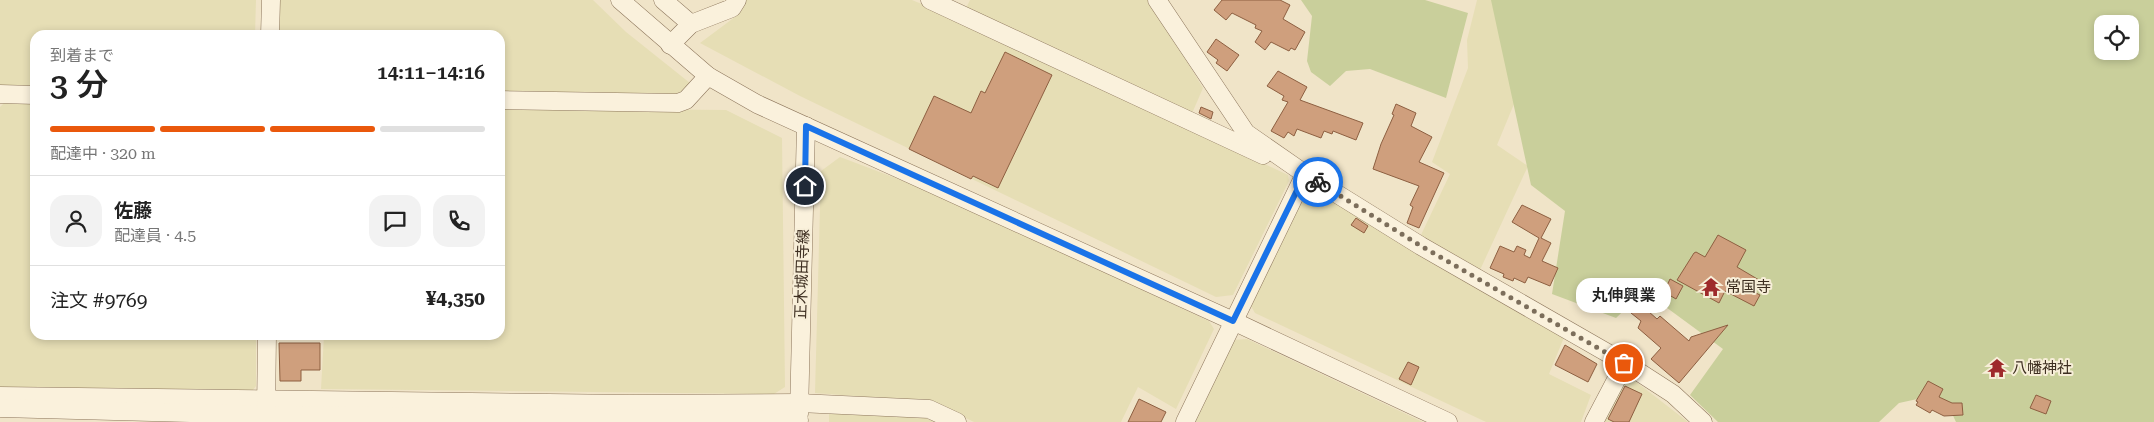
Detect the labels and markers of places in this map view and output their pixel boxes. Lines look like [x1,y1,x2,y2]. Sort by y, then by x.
pin [784,165,826,207]
temple icon: 常国寺 [1700,276,1722,298]
callout: 丸伸興業 [1576,278,1672,313]
place label: 常国寺 [1726,278,1771,296]
pin [1603,342,1645,384]
temple icon: 八幡神社 [1986,357,2008,379]
place label: 八幡神社 [2012,359,2072,377]

